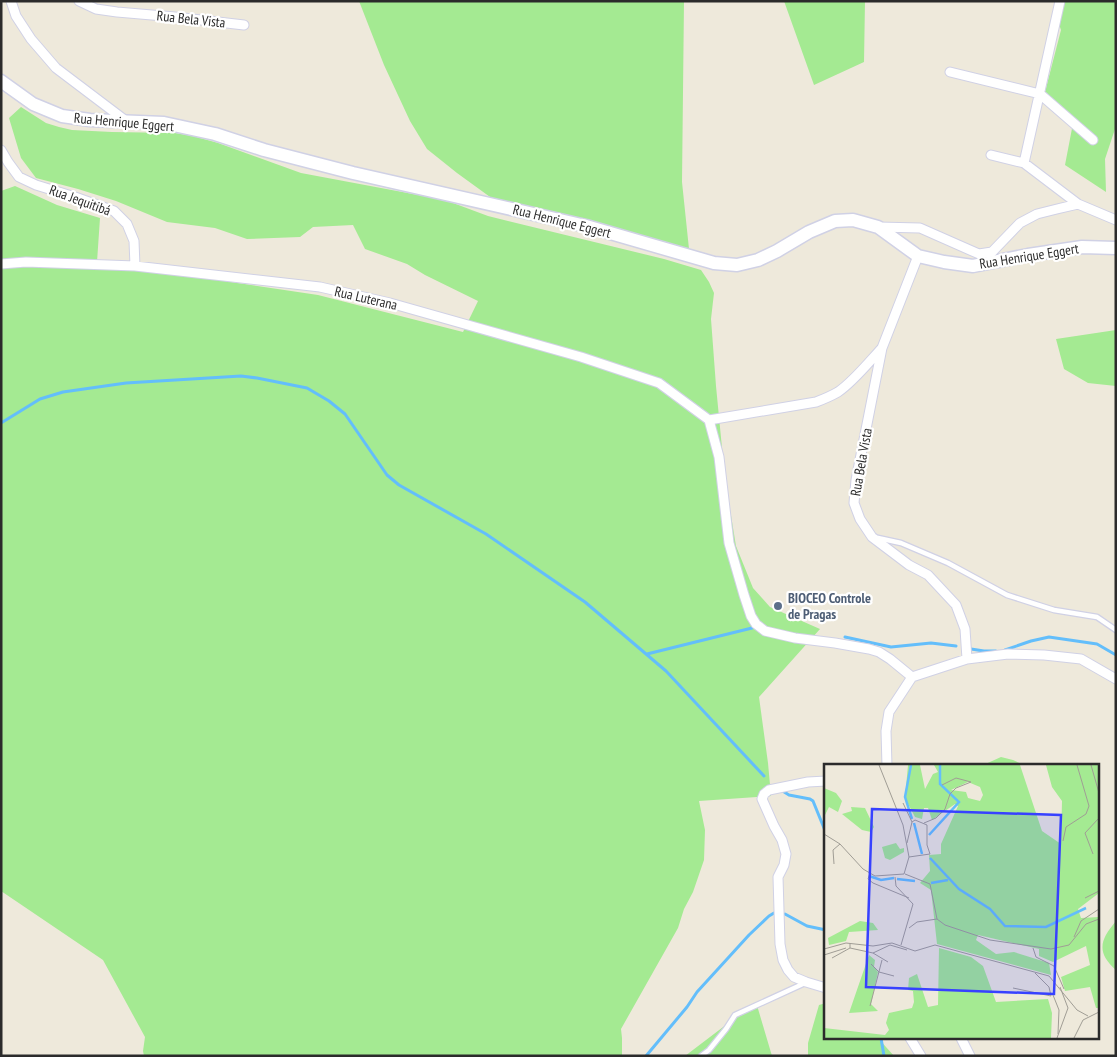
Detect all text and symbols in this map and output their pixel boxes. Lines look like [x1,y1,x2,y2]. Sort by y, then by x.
street label: Rua Bela Vista [156,6,226,32]
street label: Rua Henrique Eggert [73,109,175,135]
street label: Rua Jequitibá [47,181,113,219]
street label: Rua Henrique Eggert [511,200,613,242]
street label: Rua Henrique Eggert [978,239,1080,273]
street label: Rua Luterana [333,282,399,314]
street label: Rua Bela Vista [846,426,876,498]
place label: BIOCEO Controle de Pragas [788,589,871,623]
marker: BIOCEO Controle de Pragas [772,600,784,612]
inset map [824,764,1100,1040]

